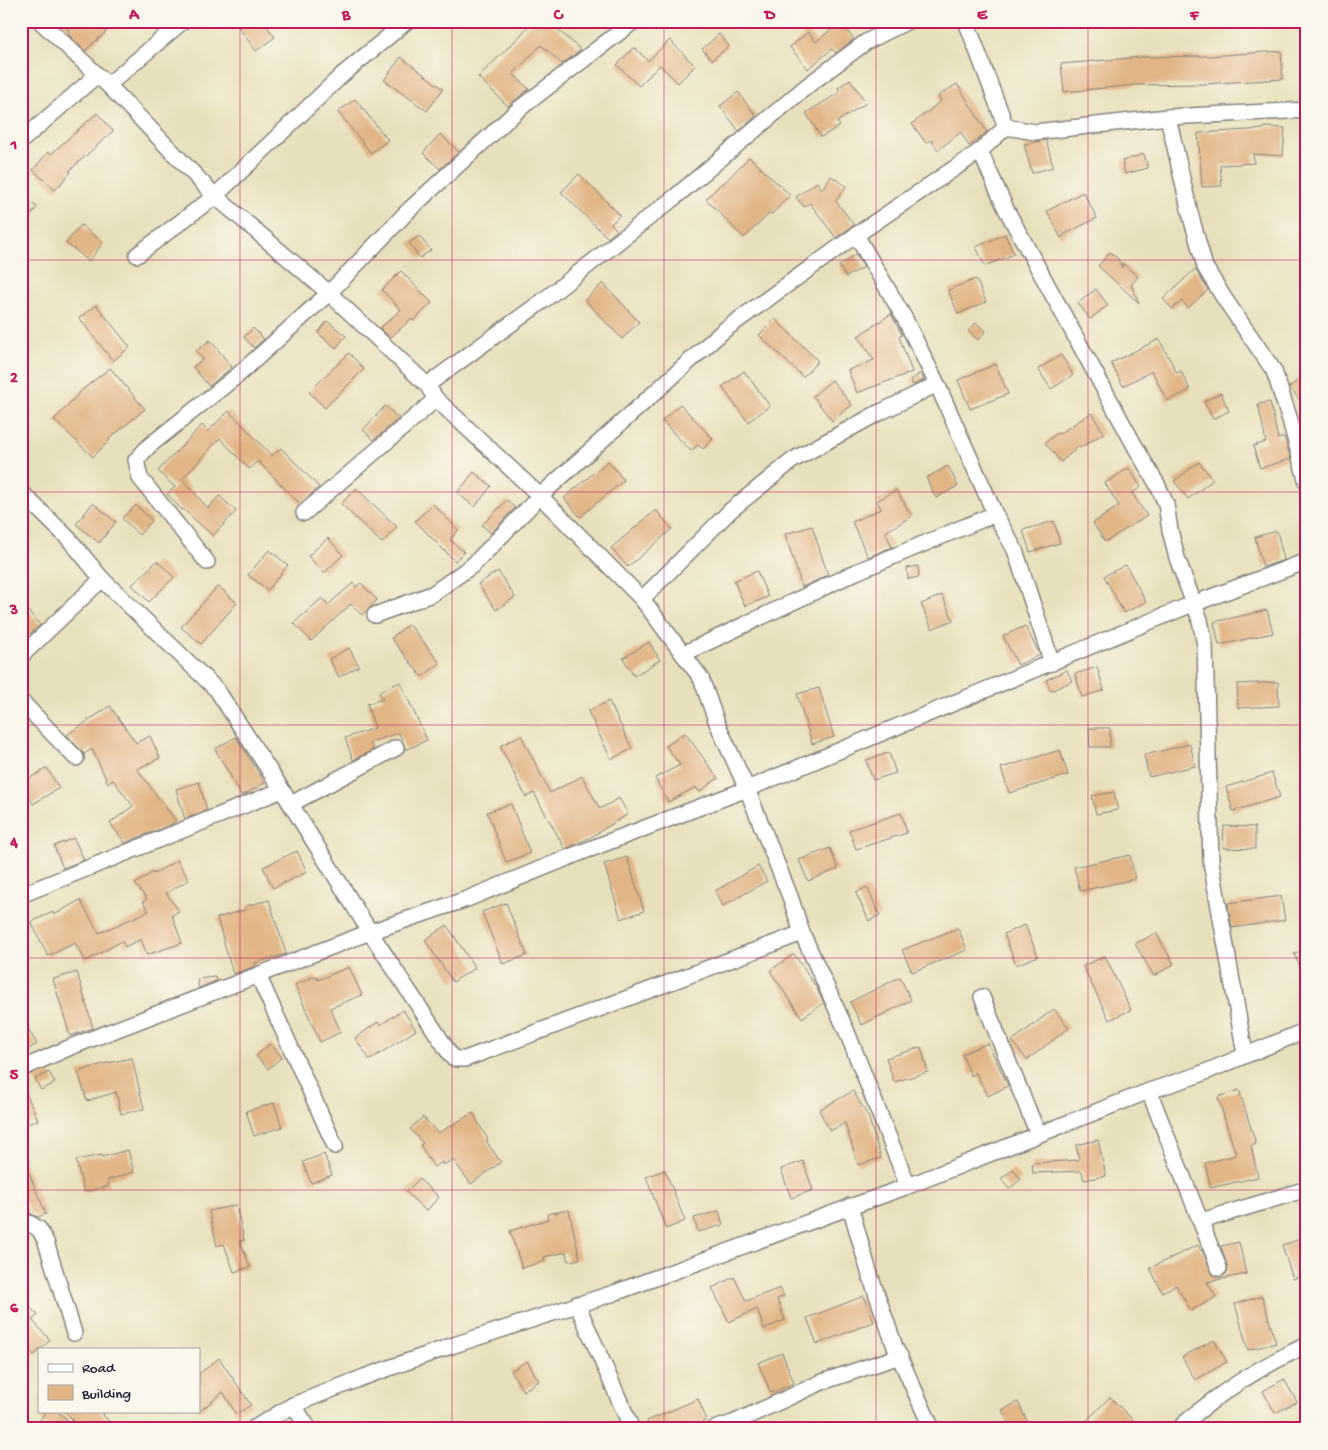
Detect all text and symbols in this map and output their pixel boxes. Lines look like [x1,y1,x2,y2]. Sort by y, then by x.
text: A [128,7,140,26]
text: B [341,7,351,26]
text: C [553,7,564,26]
text: D [763,7,776,26]
text: E [977,7,988,26]
text: F [1189,7,1200,26]
text: 1 [10,137,17,156]
text: 2 [10,370,18,389]
text: 3 [9,602,18,621]
text: 4 [9,835,18,854]
text: 5 [10,1067,19,1086]
text: 6 [10,1300,19,1319]
legend [38,1348,200,1412]
text: Road [82,1360,116,1378]
text: Building [81,1386,131,1404]

